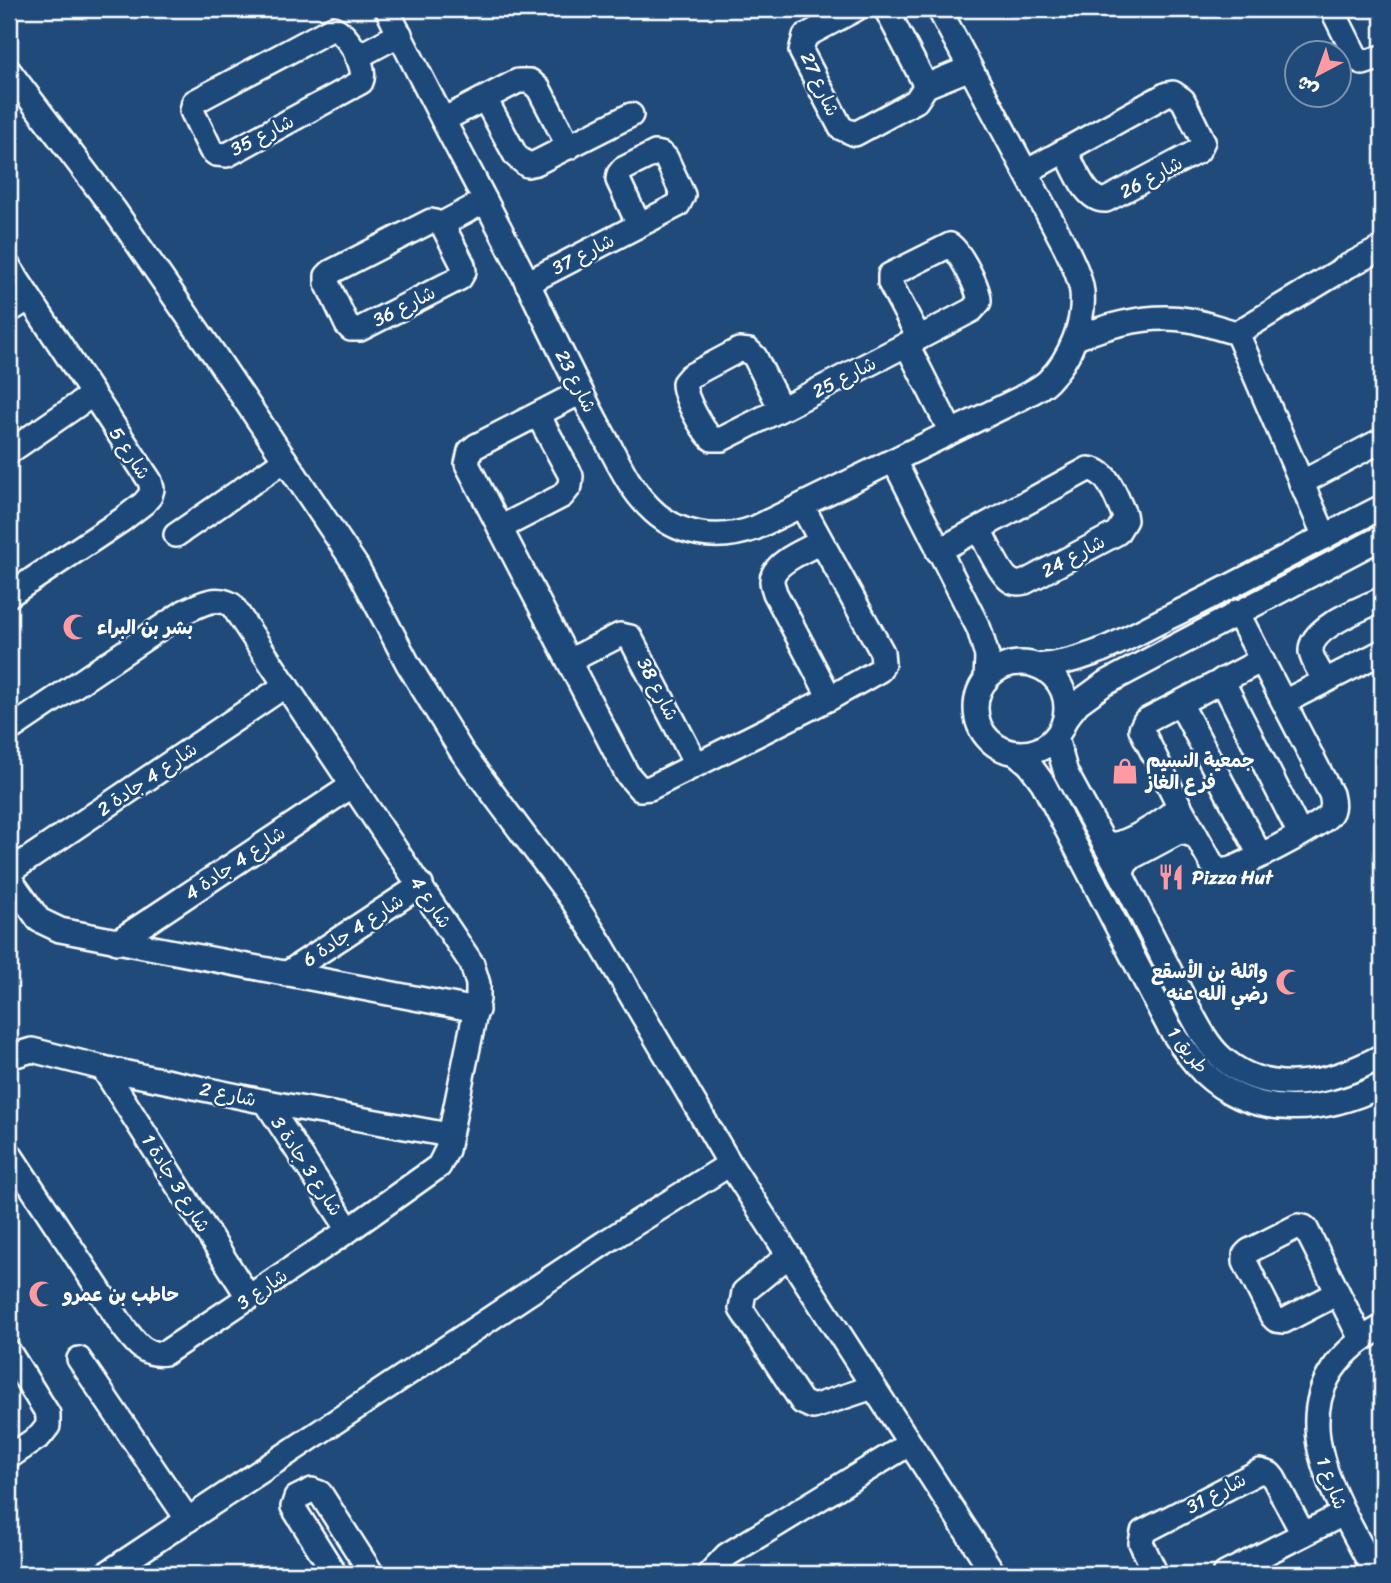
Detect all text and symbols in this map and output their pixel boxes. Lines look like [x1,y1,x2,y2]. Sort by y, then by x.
north arrow [1282,38,1352,108]
street label: شارع 27 [791,46,849,122]
text: ش [1288,67,1326,106]
street label: شارع 35 [224,105,300,165]
street label: شارع 26 [1113,147,1189,207]
street label: شارع 37 [546,224,620,284]
street label: شارع 36 [367,276,441,336]
street label: شارع 23 [546,343,606,419]
street label: شارع 25 [806,347,882,407]
street label: شارع 5 [100,420,160,486]
street label: شارع 24 [1035,525,1111,587]
place label: بشر بن البراء [97,611,193,644]
mosque icon: بشر بن البراء [61,612,91,642]
street label: شارع 38 [628,651,688,727]
street label: شارع 4 جادة 2 [90,733,204,825]
place label: جمعية النسيم فرع الغاز [1144,744,1254,799]
shop icon: جمعية النسيم فرع الغاز [1110,756,1140,786]
street label: شارع 4 جادة 4 [177,817,293,909]
place label: Pizza Hut [1192,861,1274,894]
restaurant icon: Pizza Hut [1156,862,1186,892]
street label: شارع 4 [401,869,461,935]
street label: شارع 4 جادة 6 [296,885,410,975]
place label: واثلة بن الأسقع رضي الله عنه [1151,955,1268,1010]
mosque icon: واثلة بن الأسقع رضي الله عنه [1274,967,1304,997]
street label: طريق 1 [1159,1019,1217,1081]
street label: شارع 2 [197,1072,259,1116]
street label: شارع 3 جادة 3 [262,1109,352,1223]
street label: شارع 3 جادة 1 [132,1127,220,1239]
street label: شارع 3 [229,1260,295,1318]
place label: حاطب بن عمرو [61,1278,179,1311]
mosque icon: حاطب بن عمرو [27,1279,57,1309]
street label: شارع 1 [1307,1452,1357,1514]
street label: شارع 31 [1180,1463,1252,1523]

